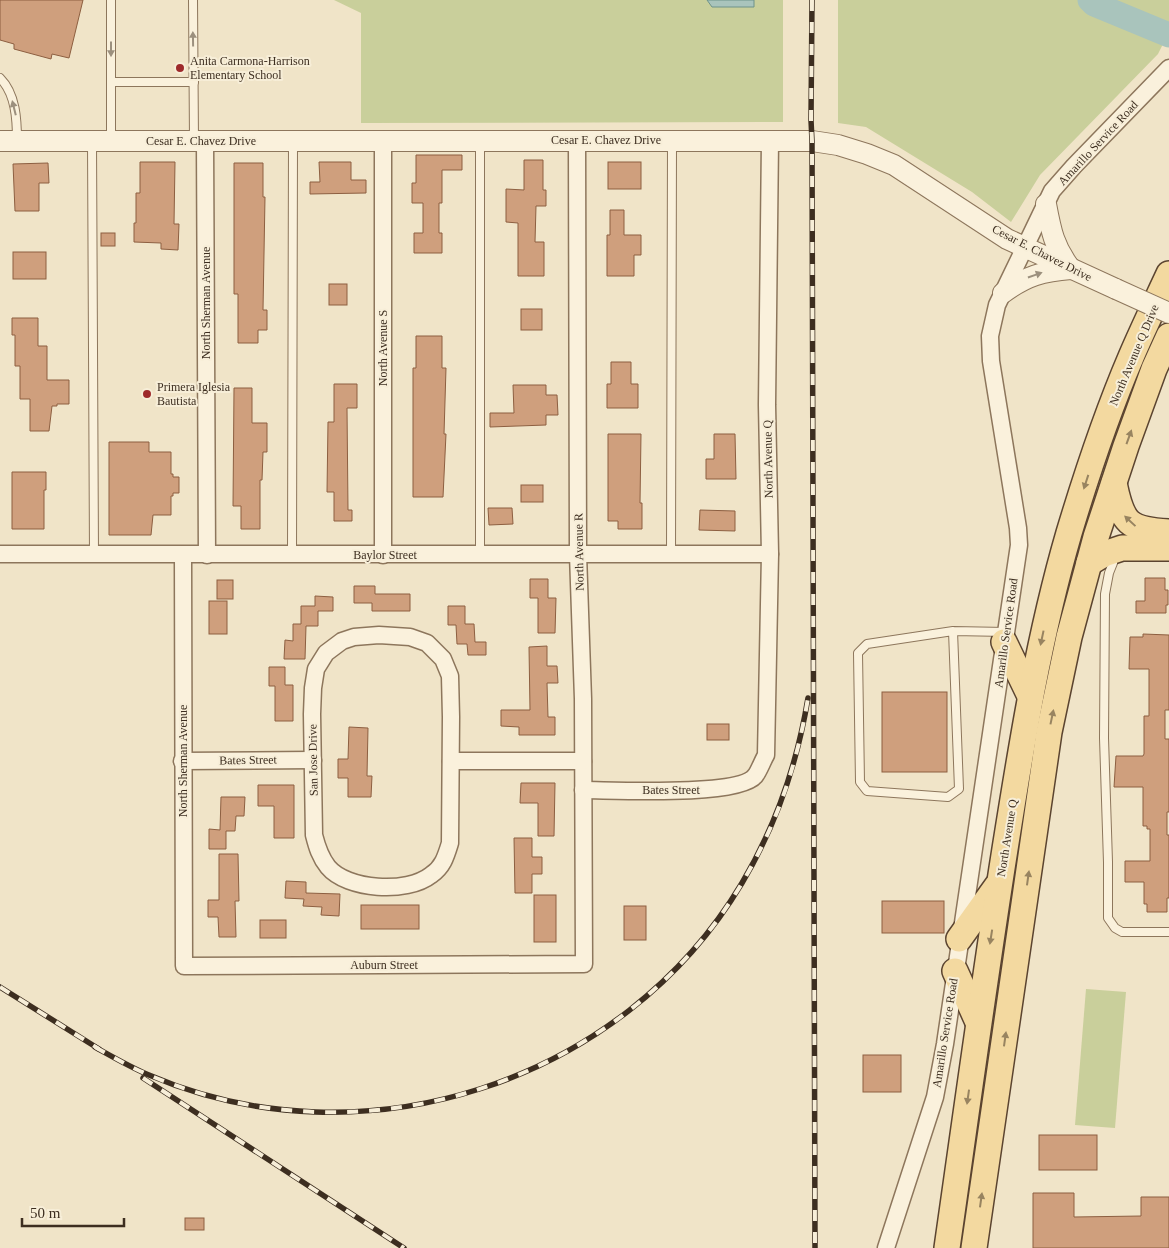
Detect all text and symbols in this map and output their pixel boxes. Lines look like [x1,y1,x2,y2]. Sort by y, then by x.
one-way arrow [189,31,197,47]
one-way arrow [107,41,115,57]
place label: Anita Carmona-Harrison Elementary School [190,54,310,82]
marker: Anita Carmona-Harrison Elementary School [174,62,186,74]
street label: Amarillo Service Road [1055,98,1141,188]
one-way arrow [10,100,18,115]
street label: Cesar E. Chavez Drive [551,133,661,147]
street label: Cesar E. Chavez Drive [146,134,256,148]
street label: Cesar E. Chavez Drive [990,222,1094,284]
street label: North Sherman Avenue [199,247,213,359]
one-way arrow [1028,271,1043,279]
street label: North Avenue Q Drive [1106,302,1162,408]
street label: North Avenue S [376,310,390,386]
place label: Primera Iglesia Bautista [157,380,231,408]
marker: Primera Iglesia Bautista [141,388,153,400]
street label: North Avenue Q [760,419,776,498]
one-way arrow [1125,429,1133,444]
one-way arrow [1082,475,1090,490]
street label: North Avenue R [571,513,587,591]
one-way arrow [1124,515,1136,527]
street label: Baylor Street [353,548,417,562]
street label: Amarillo Service Road [991,577,1021,689]
one-way arrow [1038,631,1046,646]
street label: North Sherman Avenue [176,705,190,817]
one-way arrow [1048,710,1056,725]
street label: San Jose Drive [305,724,321,796]
street label: Bates Street [219,752,278,768]
street label: Bates Street [642,783,700,797]
street label: North Avenue Q [994,798,1020,878]
one-way arrow [1024,870,1032,886]
one-way arrow [987,929,995,945]
street label: Auburn Street [350,958,418,972]
street label: Amarillo Service Road [929,977,961,1089]
one-way arrow [1001,1031,1009,1047]
one-way arrow [964,1090,972,1106]
one-way arrow [978,1191,986,1207]
scale bar [22,1196,125,1228]
text: 50 m [30,1205,61,1221]

